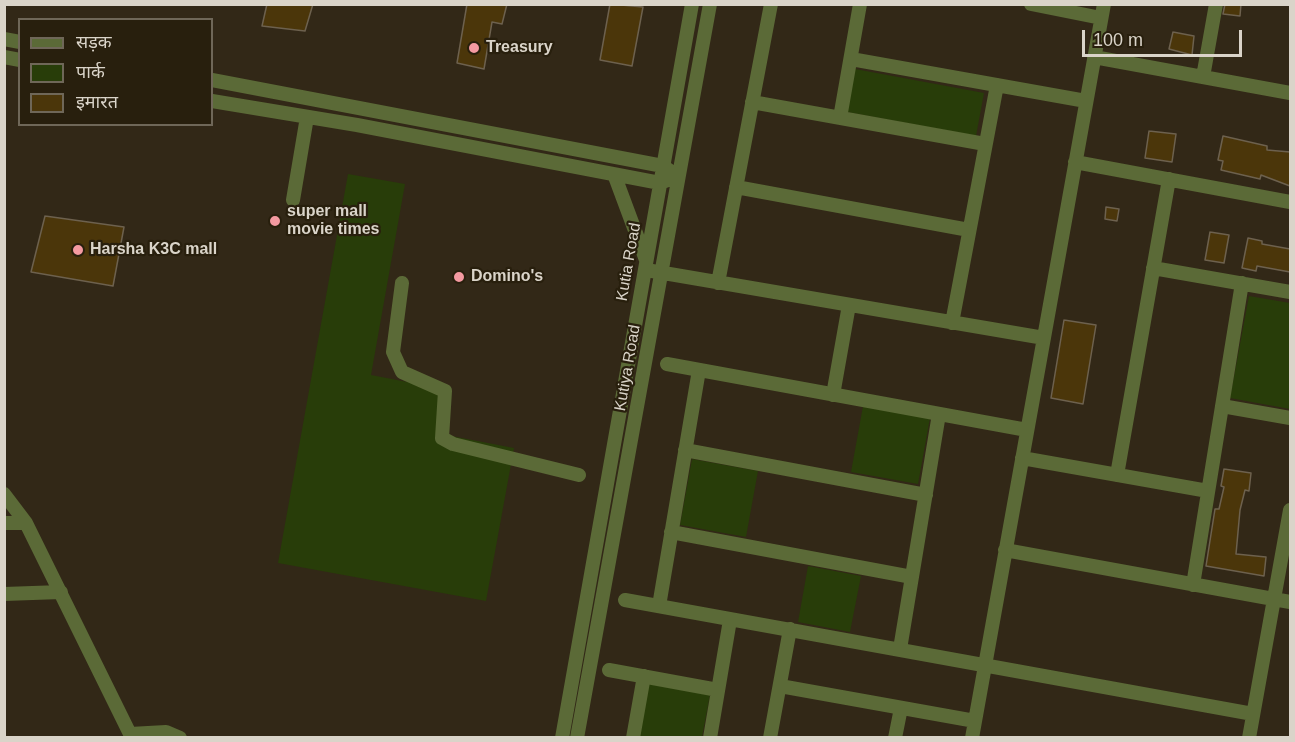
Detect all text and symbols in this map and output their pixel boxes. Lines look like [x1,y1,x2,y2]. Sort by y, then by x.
legend [18,18,213,126]
scale bar [1085,18,1246,56]
text: 100 m [1093,30,1143,50]
text: सड़क [76,32,112,52]
place label: Treasury [486,38,553,58]
marker: Treasury [467,41,481,55]
text: पार्क [76,62,105,82]
text: इमारत [76,92,118,112]
place label: super mall movie times [287,202,379,240]
marker: super mall movie times [268,214,282,228]
street label: Kutia Road [613,221,645,303]
place label: Harsha K3C mall [90,240,217,260]
marker: Harsha K3C mall [71,243,85,257]
place label: Domino's [471,267,543,287]
marker: Domino's [452,270,466,284]
street label: Kutiya Road [611,323,645,413]

